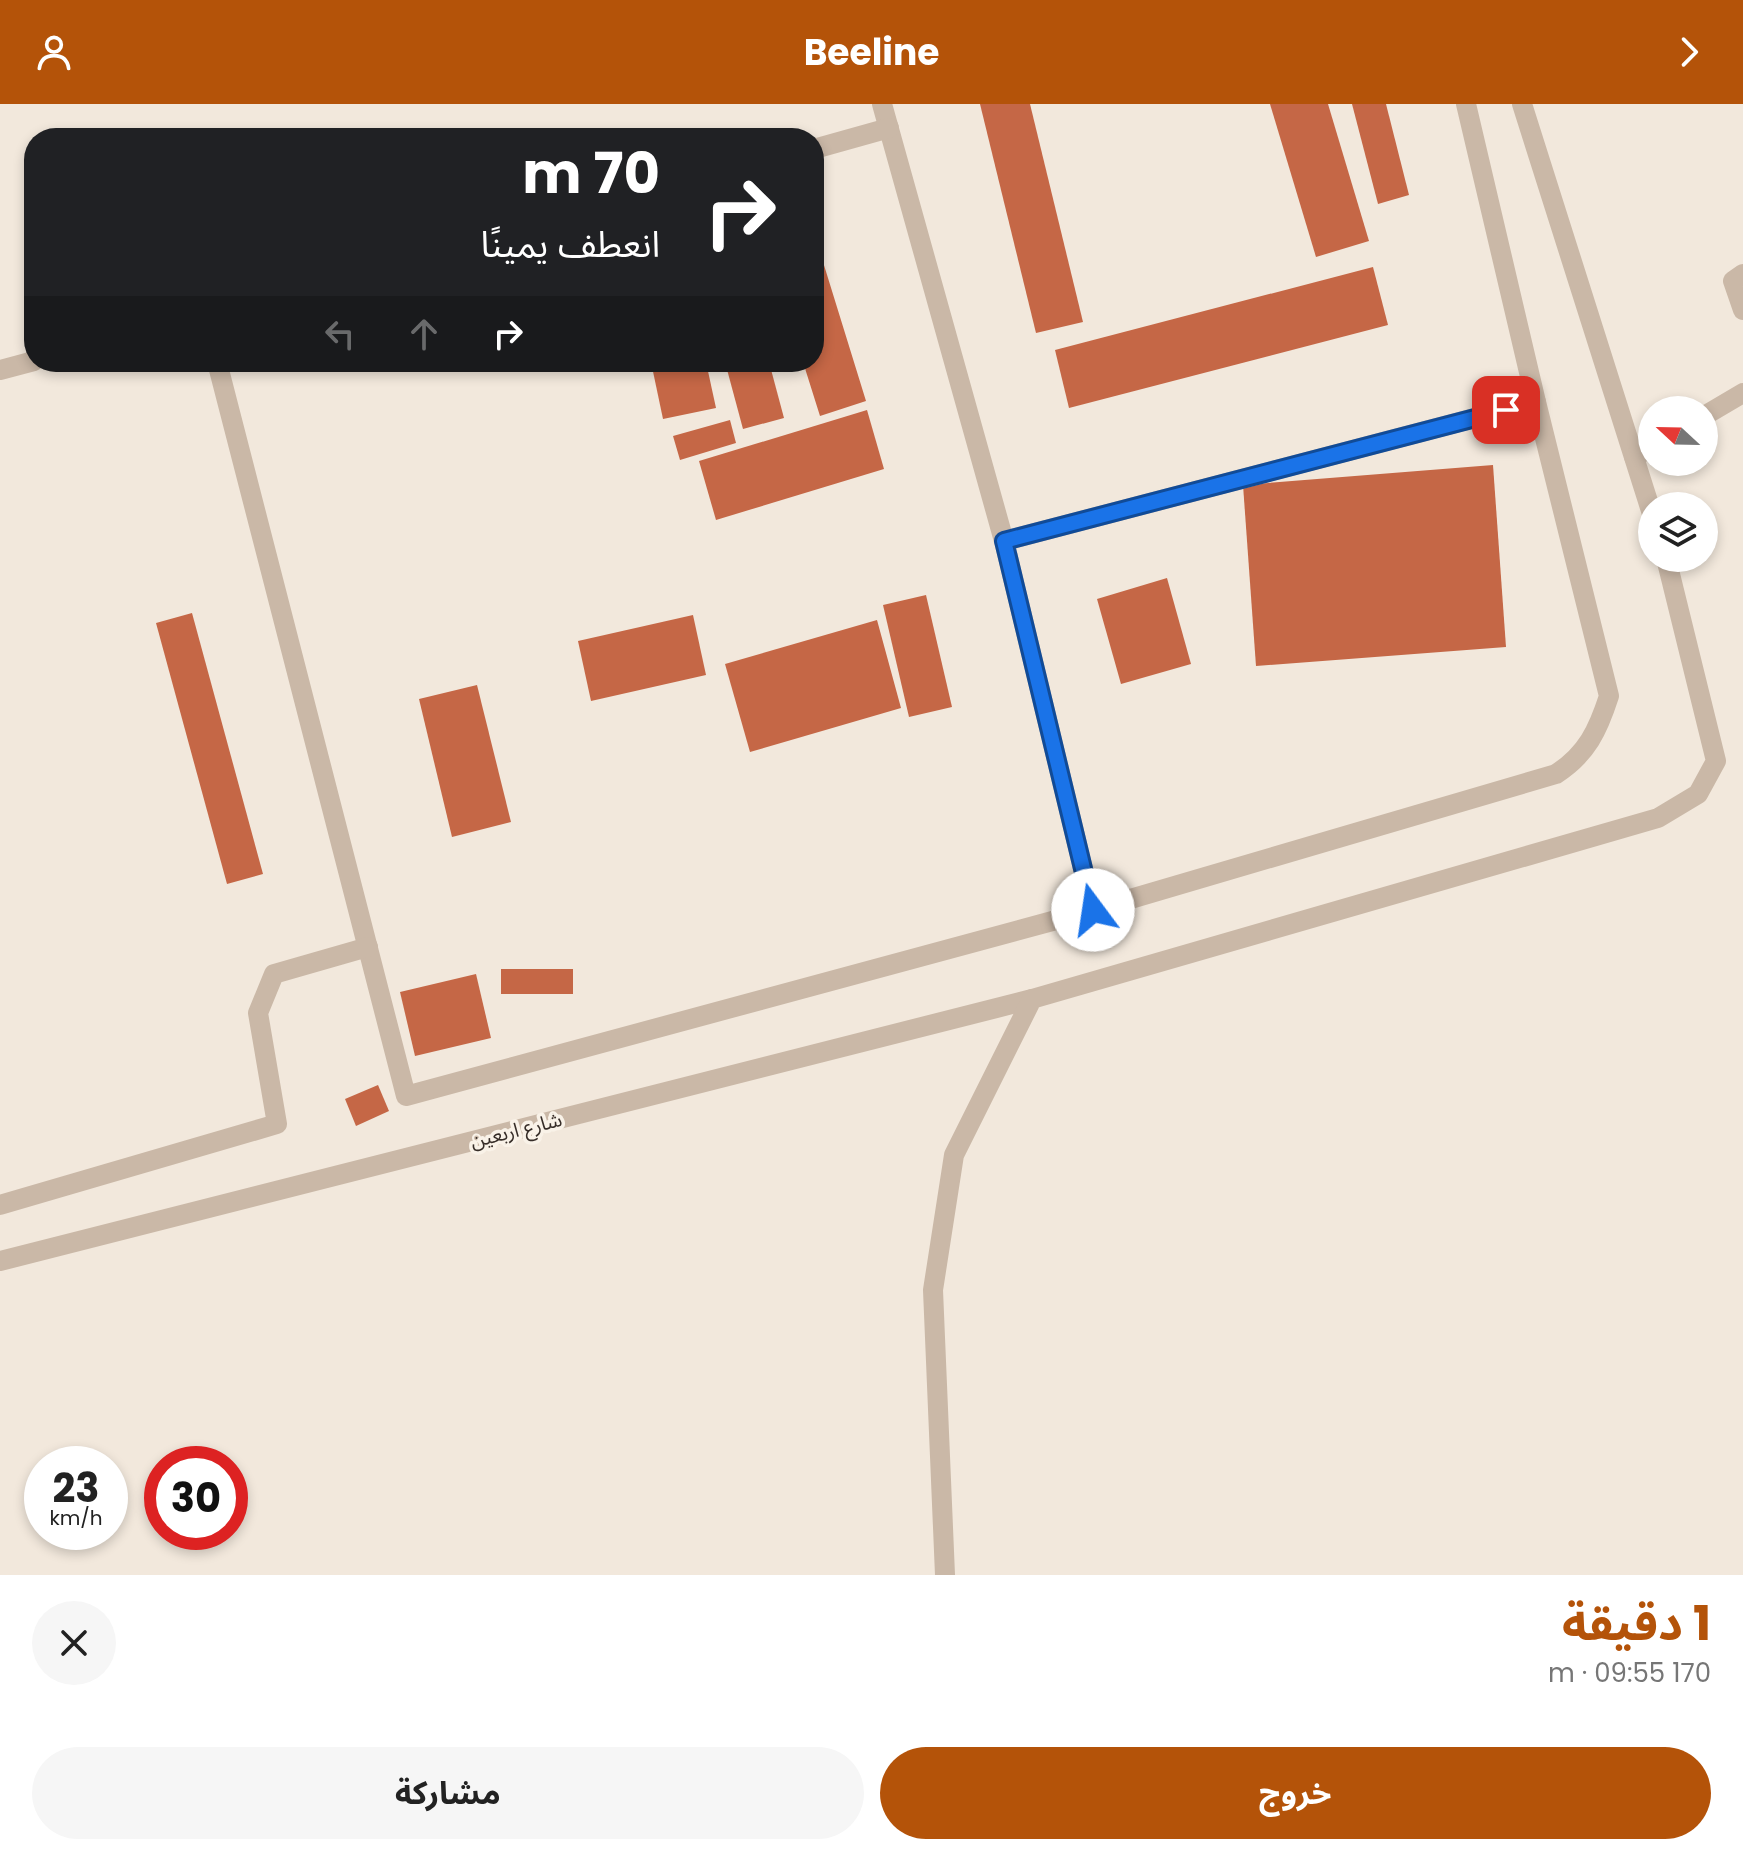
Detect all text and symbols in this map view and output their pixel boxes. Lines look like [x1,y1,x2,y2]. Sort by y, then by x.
text: Beeline [804,27,939,78]
icon: person [32,30,76,74]
icon: forward [1667,30,1711,74]
text: 70 m [522,134,660,213]
icon: right [688,160,792,264]
text: انعطف يمينًا [480,219,660,270]
icon: left [318,312,362,356]
icon: ahead [402,312,446,356]
icon: right [486,312,530,356]
pin [1472,376,1540,444]
icon: arrive [1484,388,1528,432]
north arrow [1638,396,1718,476]
map controls [1638,396,1718,572]
button: layers [1638,492,1718,572]
position arrow [1051,868,1135,952]
street label: شارع اربعين [467,1105,565,1156]
speed limit sign: 30 [144,1446,248,1550]
text: 23 [52,1460,100,1516]
text: km/h [49,1504,103,1532]
text: 1 دقيقة [1562,1590,1711,1657]
button: close [32,1601,116,1685]
text: 170 m · 09:55 [1548,1655,1711,1691]
button: مشاركة [32,1747,864,1839]
button: خروج [880,1747,1711,1839]

